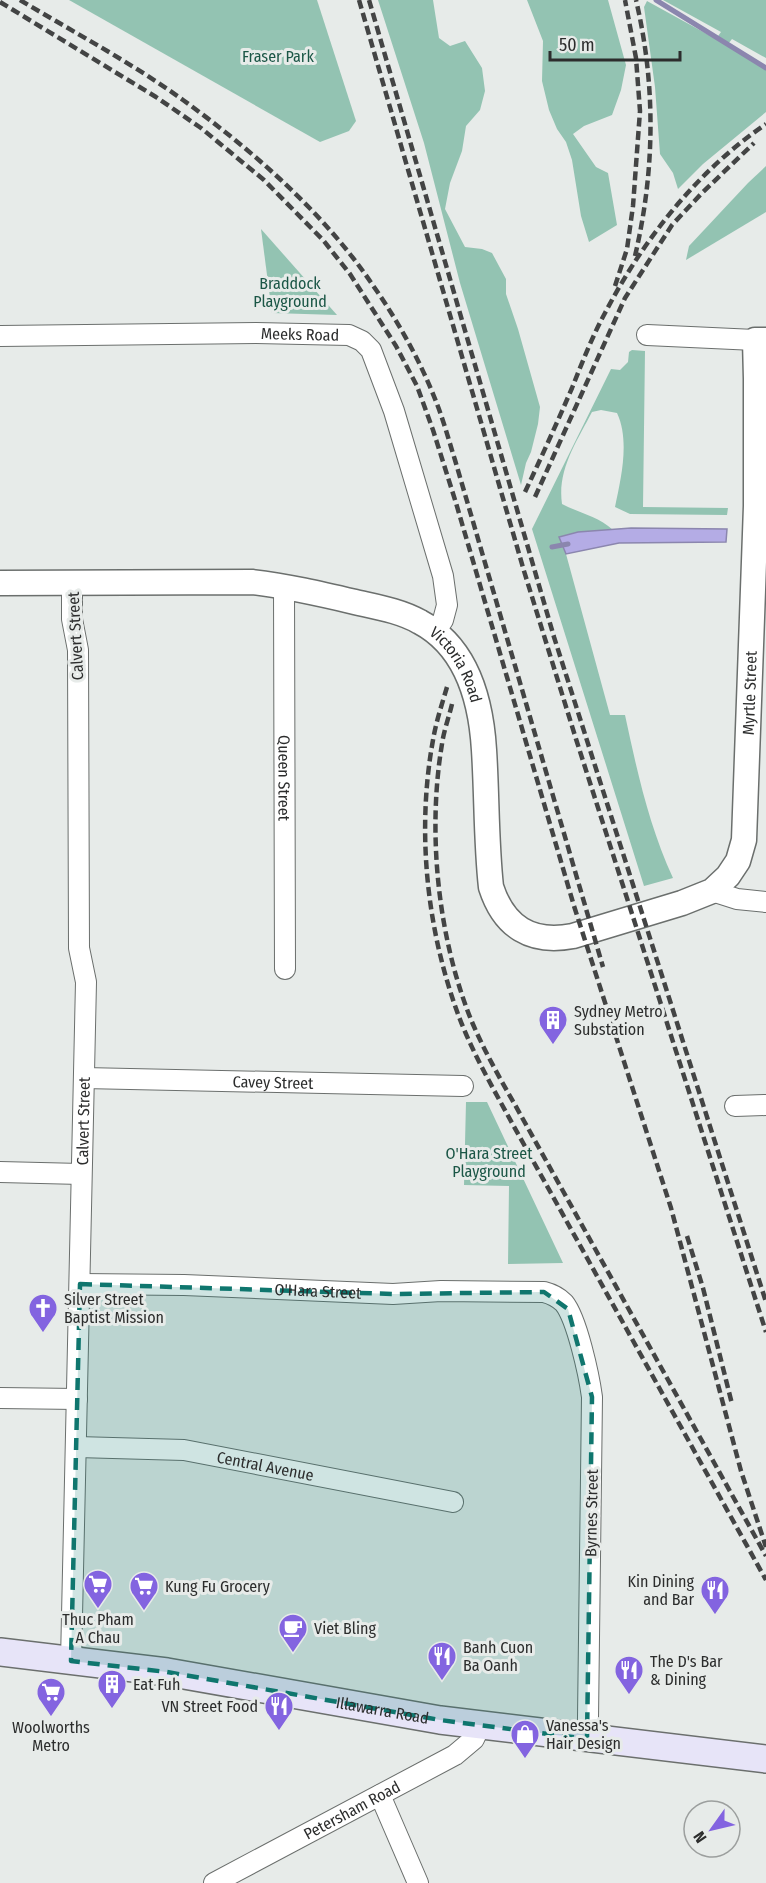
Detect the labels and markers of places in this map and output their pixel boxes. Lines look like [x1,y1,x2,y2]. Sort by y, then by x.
place label: Sydney Metro Substation [574,1002,663,1039]
building icon: Sydney Metro Substation [537,1004,569,1046]
place label: Silver Street Baptist Mission [64,1290,164,1327]
church icon: Silver Street Baptist Mission [27,1292,59,1334]
supermarket icon: Thuc Pham A Chau [82,1568,114,1610]
supermarket icon: Kung Fu Grocery [128,1570,160,1612]
place label: Kin Dining and Bar [628,1572,694,1609]
restaurant icon: Kin Dining and Bar [699,1574,731,1616]
place label: Kung Fu Grocery [165,1577,271,1596]
place label: Thuc Pham A Chau [62,1610,134,1647]
cafe icon: Viet Bling [277,1612,309,1654]
place label: Viet Bling [314,1619,377,1638]
place label: Banh Cuon Ba Oanh [463,1638,533,1675]
restaurant icon: Banh Cuon Ba Oanh [426,1640,458,1682]
place label: The D's Bar & Dining [650,1652,723,1689]
restaurant icon: The D's Bar & Dining [613,1654,645,1696]
building icon: Eat Fuh [96,1668,128,1710]
place label: Eat Fuh [133,1675,180,1694]
supermarket icon: Woolworths Metro [35,1676,67,1718]
restaurant icon: VN Street Food [263,1690,295,1732]
place label: VN Street Food [161,1697,258,1716]
place label: Vanessa's Hair Design [546,1716,621,1753]
place label: Woolworths Metro [12,1718,90,1755]
shop icon: Vanessa's Hair Design [509,1718,541,1760]

